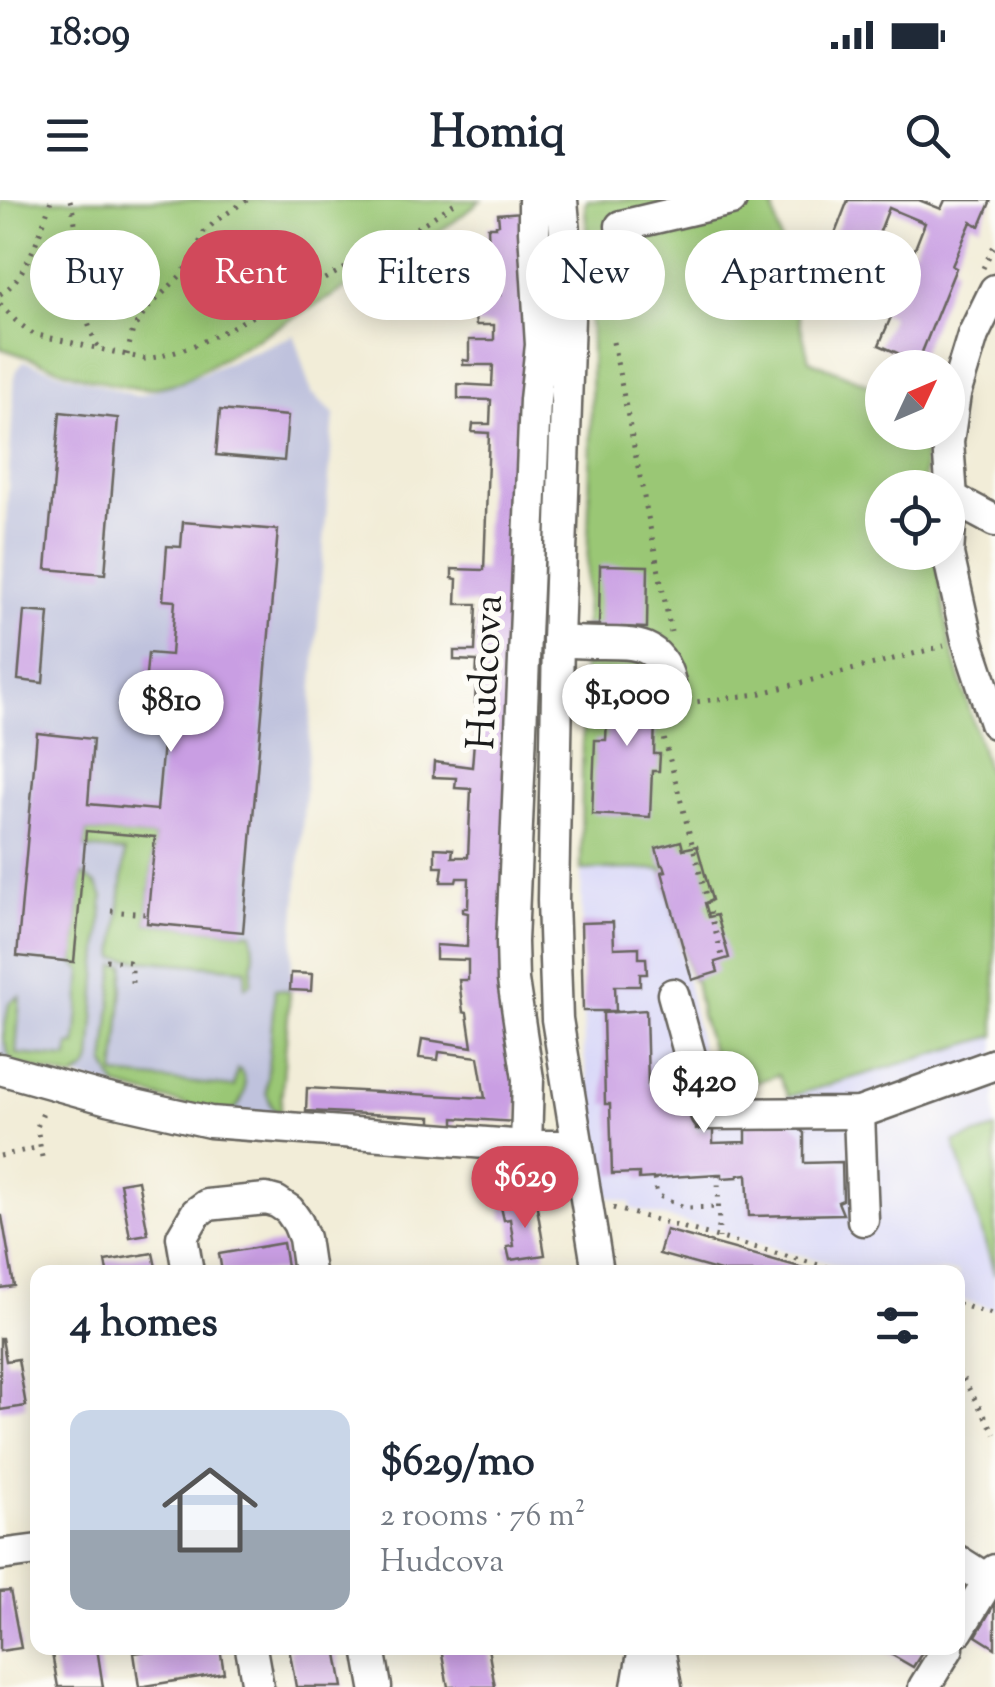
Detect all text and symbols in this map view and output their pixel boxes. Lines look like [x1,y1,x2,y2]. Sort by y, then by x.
text: 18:09 [50,8,130,62]
text: Homiq [430,103,565,168]
icon: menu [40,108,95,163]
icon: search [900,108,955,163]
chip: Buy [30,230,160,320]
chip: Rent [180,230,322,320]
chip: Filters [342,230,506,320]
chip: New [526,230,665,320]
chip: Apartment [685,230,921,320]
north arrow [865,350,965,450]
map controls [865,350,965,570]
button: locate [865,470,965,570]
street label: Hudcova [455,593,520,751]
pin: $1,000 [546,664,708,749]
pin: $810 [112,670,230,755]
text: $1,000 [584,673,670,719]
text: $810 [141,679,201,725]
pin: $420 [645,1051,763,1136]
text: $420 [671,1060,737,1106]
pin: $629 [466,1146,584,1231]
text: $629 [493,1155,557,1201]
text: 4 homes [70,1295,218,1355]
icon: filters [870,1298,925,1353]
text: $629/mo [380,1434,535,1494]
icon: home [150,1450,270,1570]
text: 2 rooms · 76 m² [380,1494,586,1540]
text: Hudcova [380,1540,504,1586]

